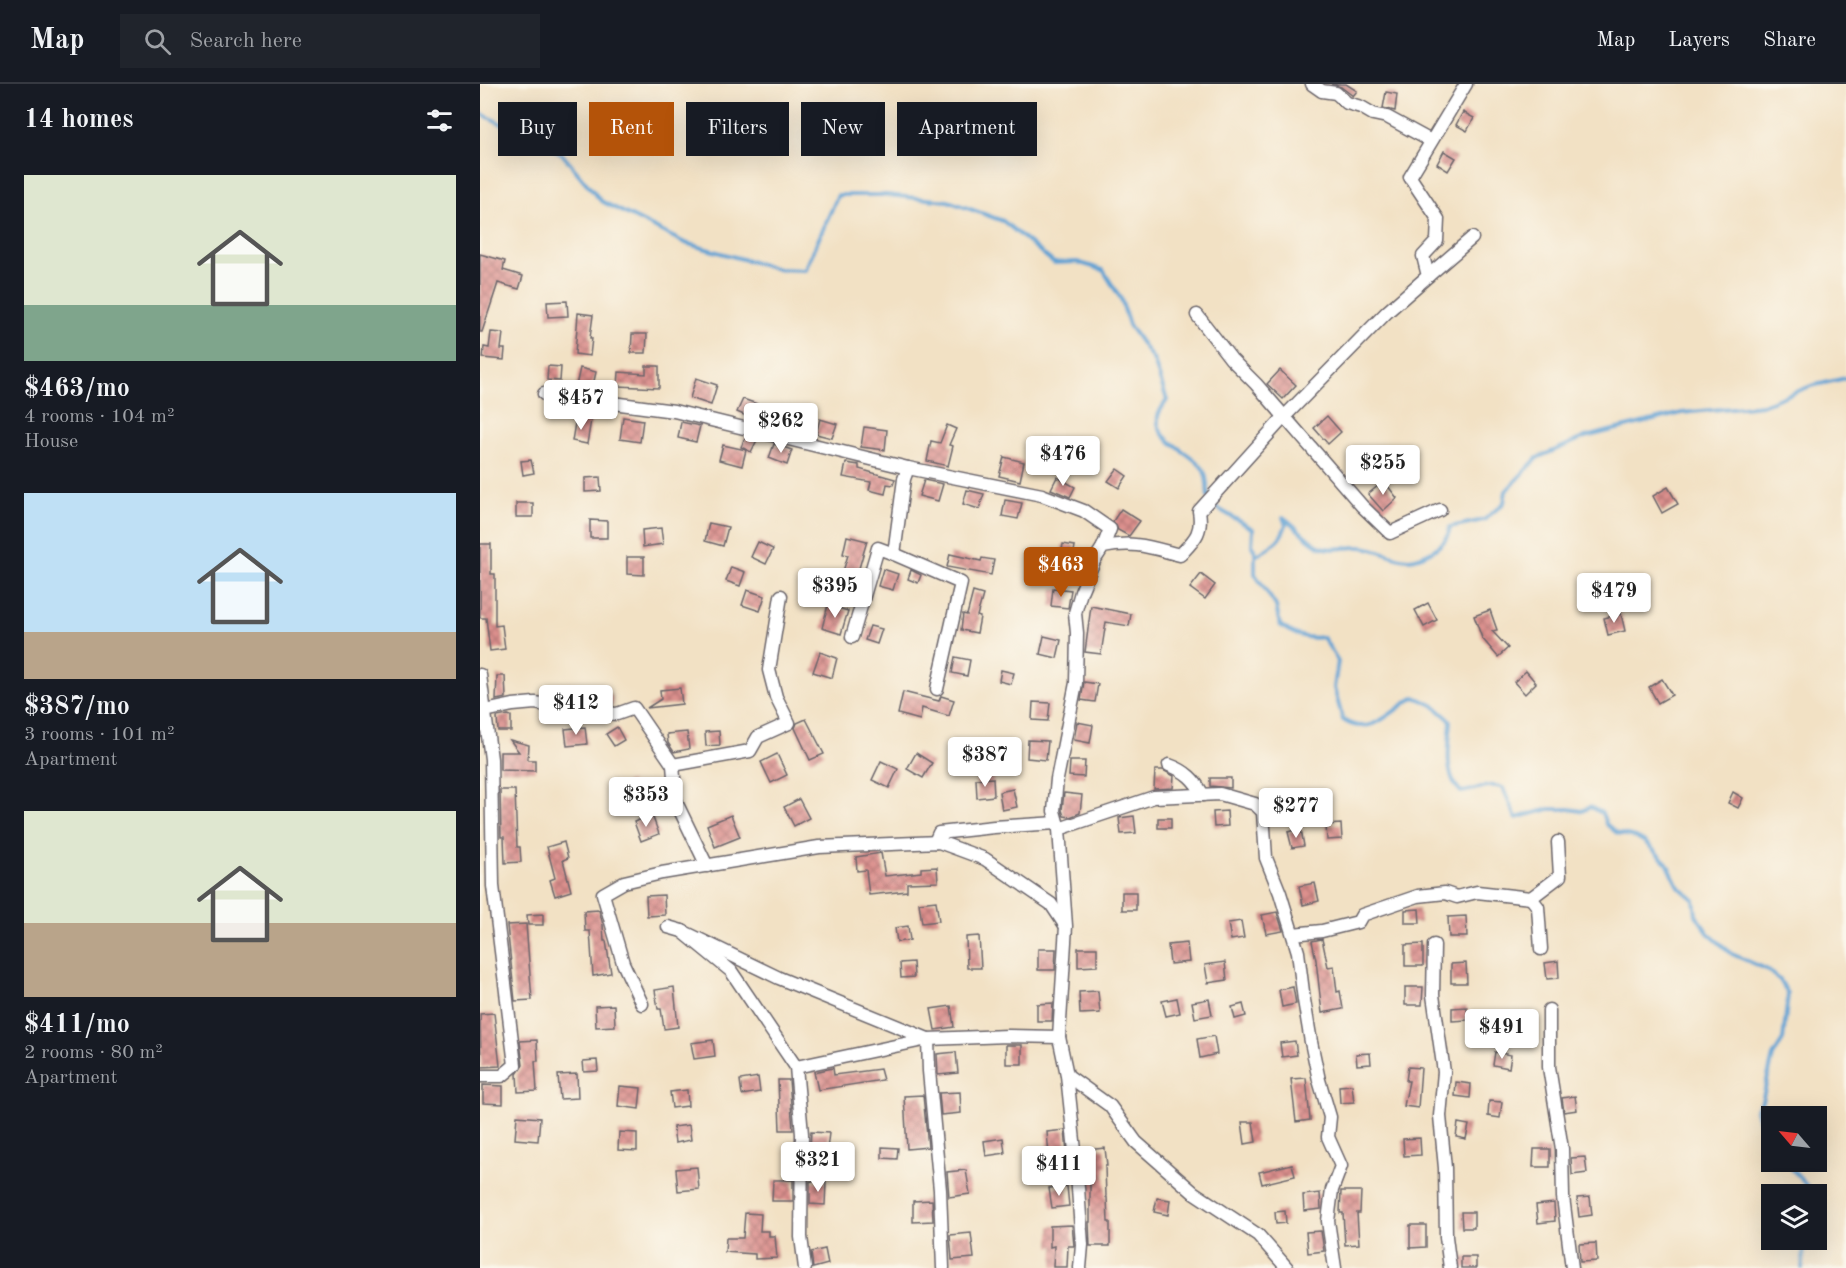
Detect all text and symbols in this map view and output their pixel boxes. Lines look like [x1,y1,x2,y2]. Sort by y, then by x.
search box [120,14,540,68]
icon: search [141,25,174,58]
text: Map [30,27,84,55]
text: Search here [189,30,302,52]
text: Map [1596,30,1635,51]
text: Layers [1668,30,1730,51]
text: Share [1763,30,1816,51]
chip: Buy [498,102,577,156]
chip: Rent [589,102,674,156]
chip: Filters [686,102,789,156]
chip: New [801,102,885,156]
chip: Apartment [897,102,1037,156]
icon: filters [423,104,456,137]
text: 14 homes [24,107,133,133]
icon: home [186,214,294,322]
text: $463/mo [24,376,130,402]
pin: $457 [545,380,617,431]
text: $457 [558,389,604,409]
pin: $262 [745,403,817,454]
text: 4 rooms · 104 m² [24,407,174,427]
text: $262 [758,412,804,432]
text: House [24,432,78,452]
pin: $476 [1027,436,1099,487]
text: $476 [1040,445,1086,465]
pin: $255 [1347,445,1419,496]
text: $255 [1360,454,1406,474]
icon: home [186,532,294,640]
pin: $463 [1025,547,1097,598]
text: $463 [1038,556,1084,576]
pin: $395 [799,568,871,619]
pin: $479 [1578,573,1650,624]
text: $395 [812,577,858,597]
text: $479 [1591,582,1637,602]
pin: $412 [540,685,612,736]
text: $387/mo [24,694,130,720]
text: $412 [553,694,599,714]
text: 3 rooms · 101 m² [24,725,174,745]
pin: $387 [949,737,1021,788]
text: $387 [962,746,1008,766]
text: Apartment [24,750,118,770]
pin: $353 [610,777,682,828]
text: $353 [623,786,669,806]
pin: $277 [1260,788,1332,839]
text: $277 [1273,797,1319,817]
icon: home [186,850,294,958]
pin: $491 [1466,1009,1538,1060]
text: $411/mo [24,1012,130,1038]
text: $491 [1479,1018,1525,1038]
text: 2 rooms · 80 m² [24,1043,163,1063]
text: Apartment [24,1068,118,1088]
north arrow [1761,1106,1827,1172]
map controls [1761,1106,1827,1250]
pin: $321 [782,1142,854,1193]
pin: $411 [1023,1146,1095,1197]
text: $321 [795,1151,841,1171]
text: $411 [1036,1155,1082,1175]
button: layers [1761,1184,1827,1250]

